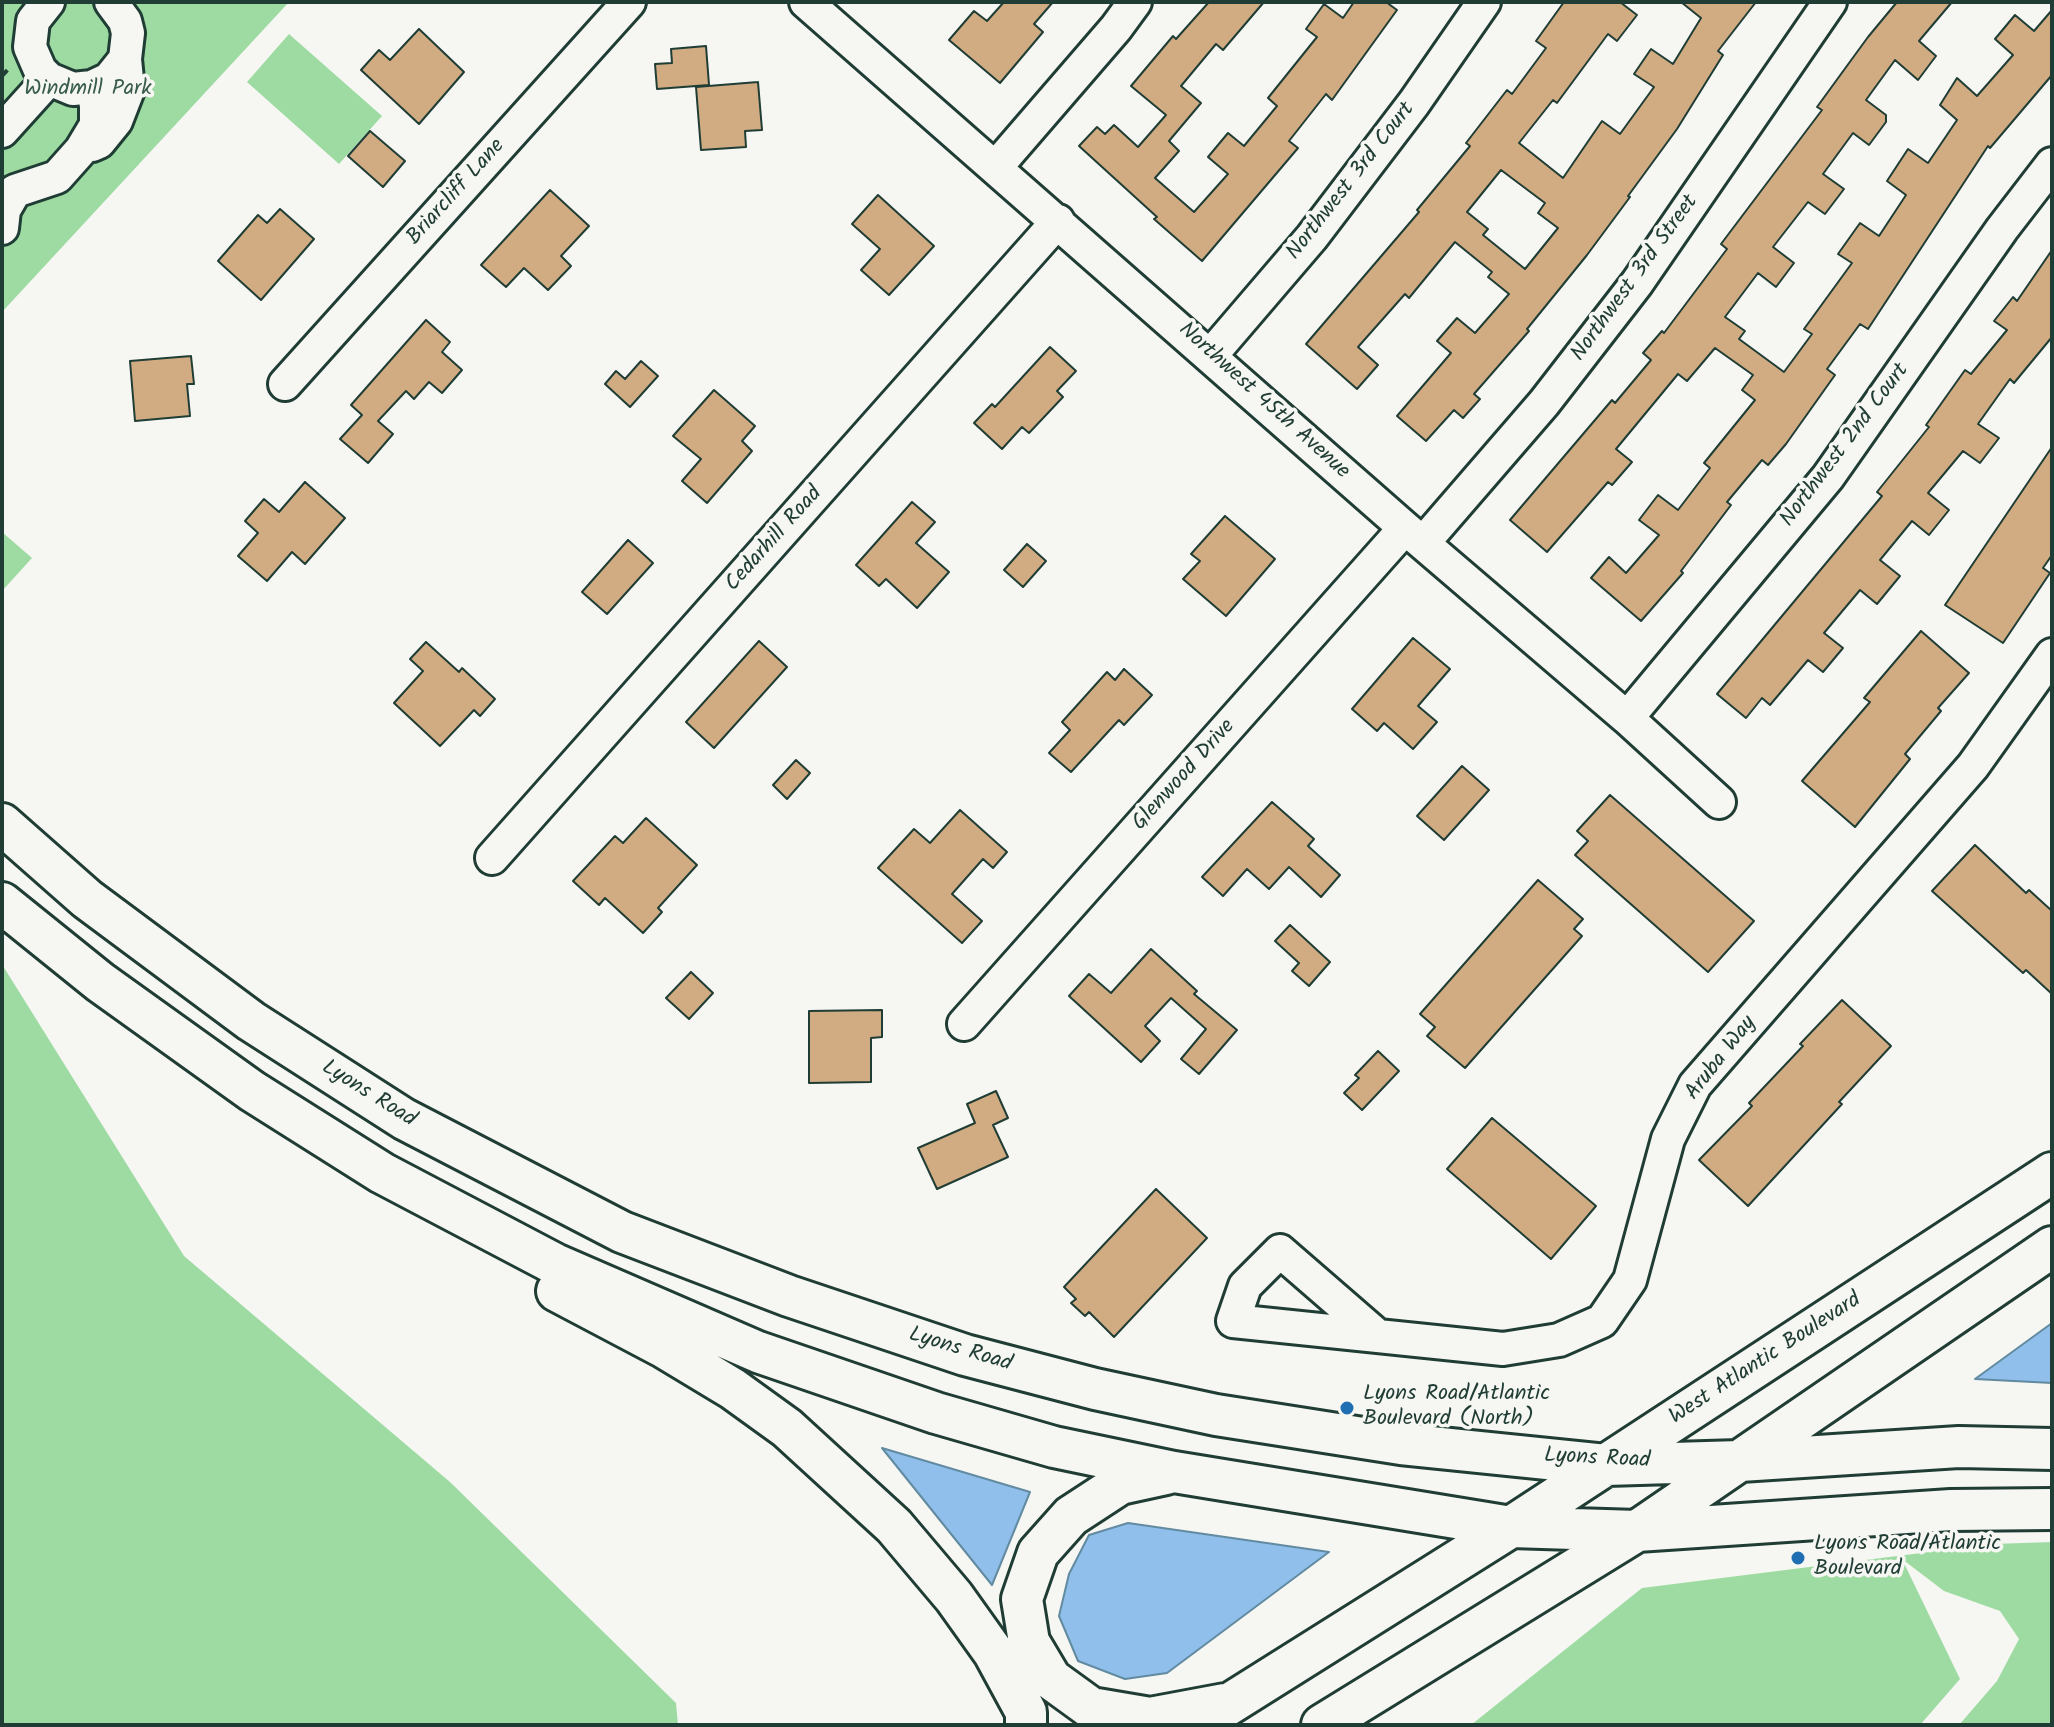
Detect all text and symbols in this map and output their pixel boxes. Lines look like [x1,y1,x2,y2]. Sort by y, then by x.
park label: Windmill Park [24,77,152,103]
street label: Northwest 3rd Court [1282,98,1422,266]
street label: Briarcliff Lane [402,134,512,252]
street label: Northwest 3rd Street [1567,191,1705,367]
street label: Northwest 45th Avenue [1172,318,1354,486]
street label: Northwest 2nd Court [1776,359,1916,533]
street label: Cedarhill Road [721,482,829,598]
street label: Glenwood Drive [1128,715,1242,837]
street label: Aruba Way [1681,1012,1763,1106]
street label: Lyons Road [316,1056,420,1134]
street label: West Atlantic Boulevard [1665,1288,1867,1432]
street label: Lyons Road [905,1323,1015,1379]
place label: Lyons Road/Atlantic Boulevard (North) [1363,1382,1550,1434]
marker: Lyons Road/Atlantic Boulevard (North) [1338,1399,1356,1417]
street label: Lyons Road [1543,1444,1651,1476]
place label: Lyons Road/Atlantic Boulevard [1814,1532,2001,1584]
marker: Lyons Road/Atlantic Boulevard [1789,1549,1807,1567]

